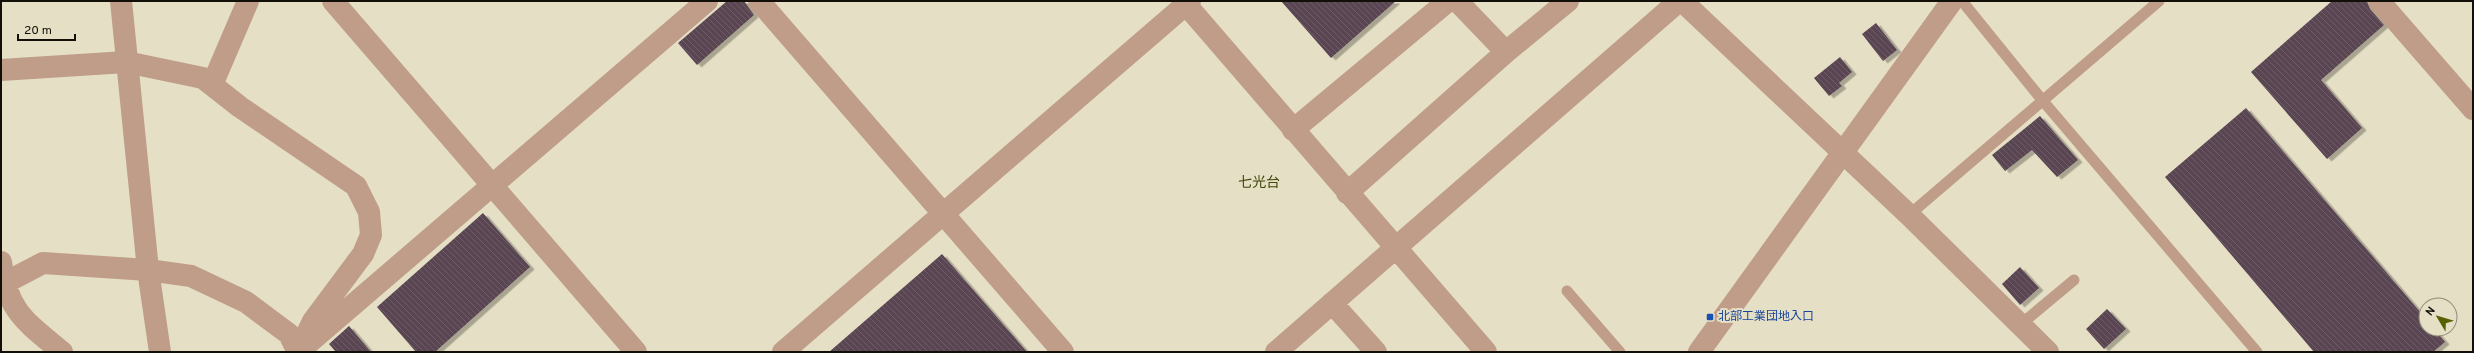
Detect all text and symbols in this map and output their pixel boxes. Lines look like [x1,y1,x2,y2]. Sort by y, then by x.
scale bar [18,16,75,42]
text: 20 m [24,23,52,39]
district label: 七光台 [1238,174,1280,192]
north arrow [2418,297,2458,337]
text: N [2423,304,2439,319]
place label: 北部工業団地入口 [1718,309,1814,325]
marker: 北部工業団地入口 [1705,312,1715,322]

